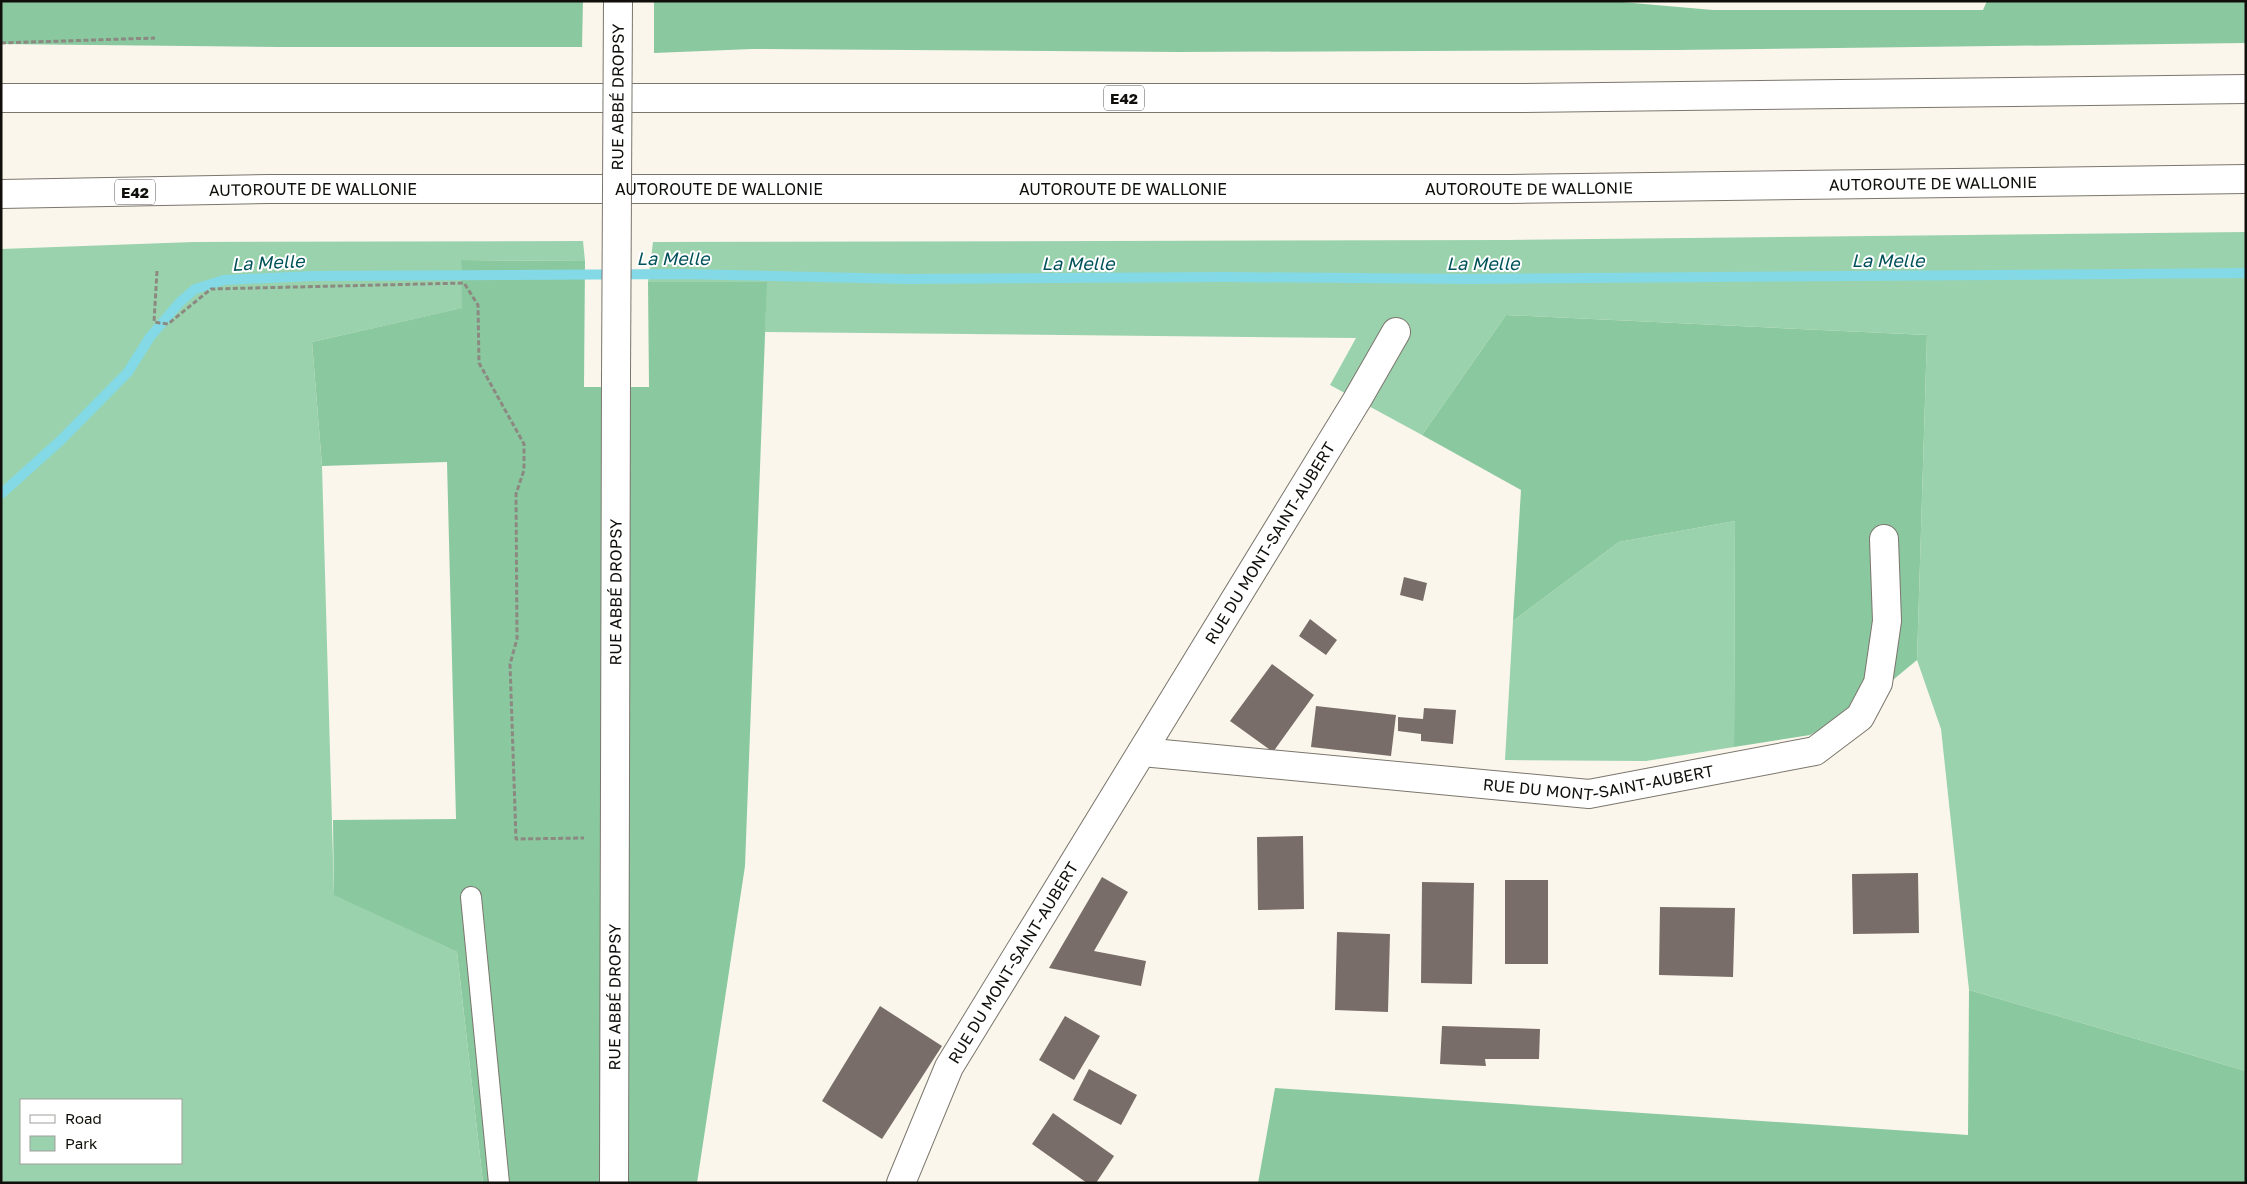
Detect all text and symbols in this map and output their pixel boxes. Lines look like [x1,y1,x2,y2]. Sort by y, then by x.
street label: RUE ABBÉ DROPSY [607,23,628,170]
road number: E42 [1104,86,1144,110]
street label: AUTOROUTE DE WALLONIE [1829,172,2037,195]
street label: AUTOROUTE DE WALLONIE [1425,177,1633,199]
street label: AUTOROUTE DE WALLONIE [209,179,417,200]
street label: AUTOROUTE DE WALLONIE [615,179,823,199]
street label: AUTOROUTE DE WALLONIE [1019,179,1227,199]
road number: E42 [115,180,155,204]
water label: La Melle [637,247,711,269]
water label: La Melle [231,249,306,275]
water label: La Melle [1852,249,1926,271]
water label: La Melle [1042,252,1116,274]
water label: La Melle [1447,252,1521,274]
street label: RUE DU MONT-SAINT-AUBERT [1200,438,1339,647]
street label: RUE ABBÉ DROPSY [605,518,626,665]
street label: RUE DU MONT-SAINT-AUBERT [1482,761,1715,804]
street label: RUE DU MONT-SAINT-AUBERT [944,858,1082,1067]
street label: RUE ABBÉ DROPSY [604,923,625,1070]
legend [20,1099,182,1164]
text: Road [65,1109,102,1127]
text: Park [65,1134,98,1152]

